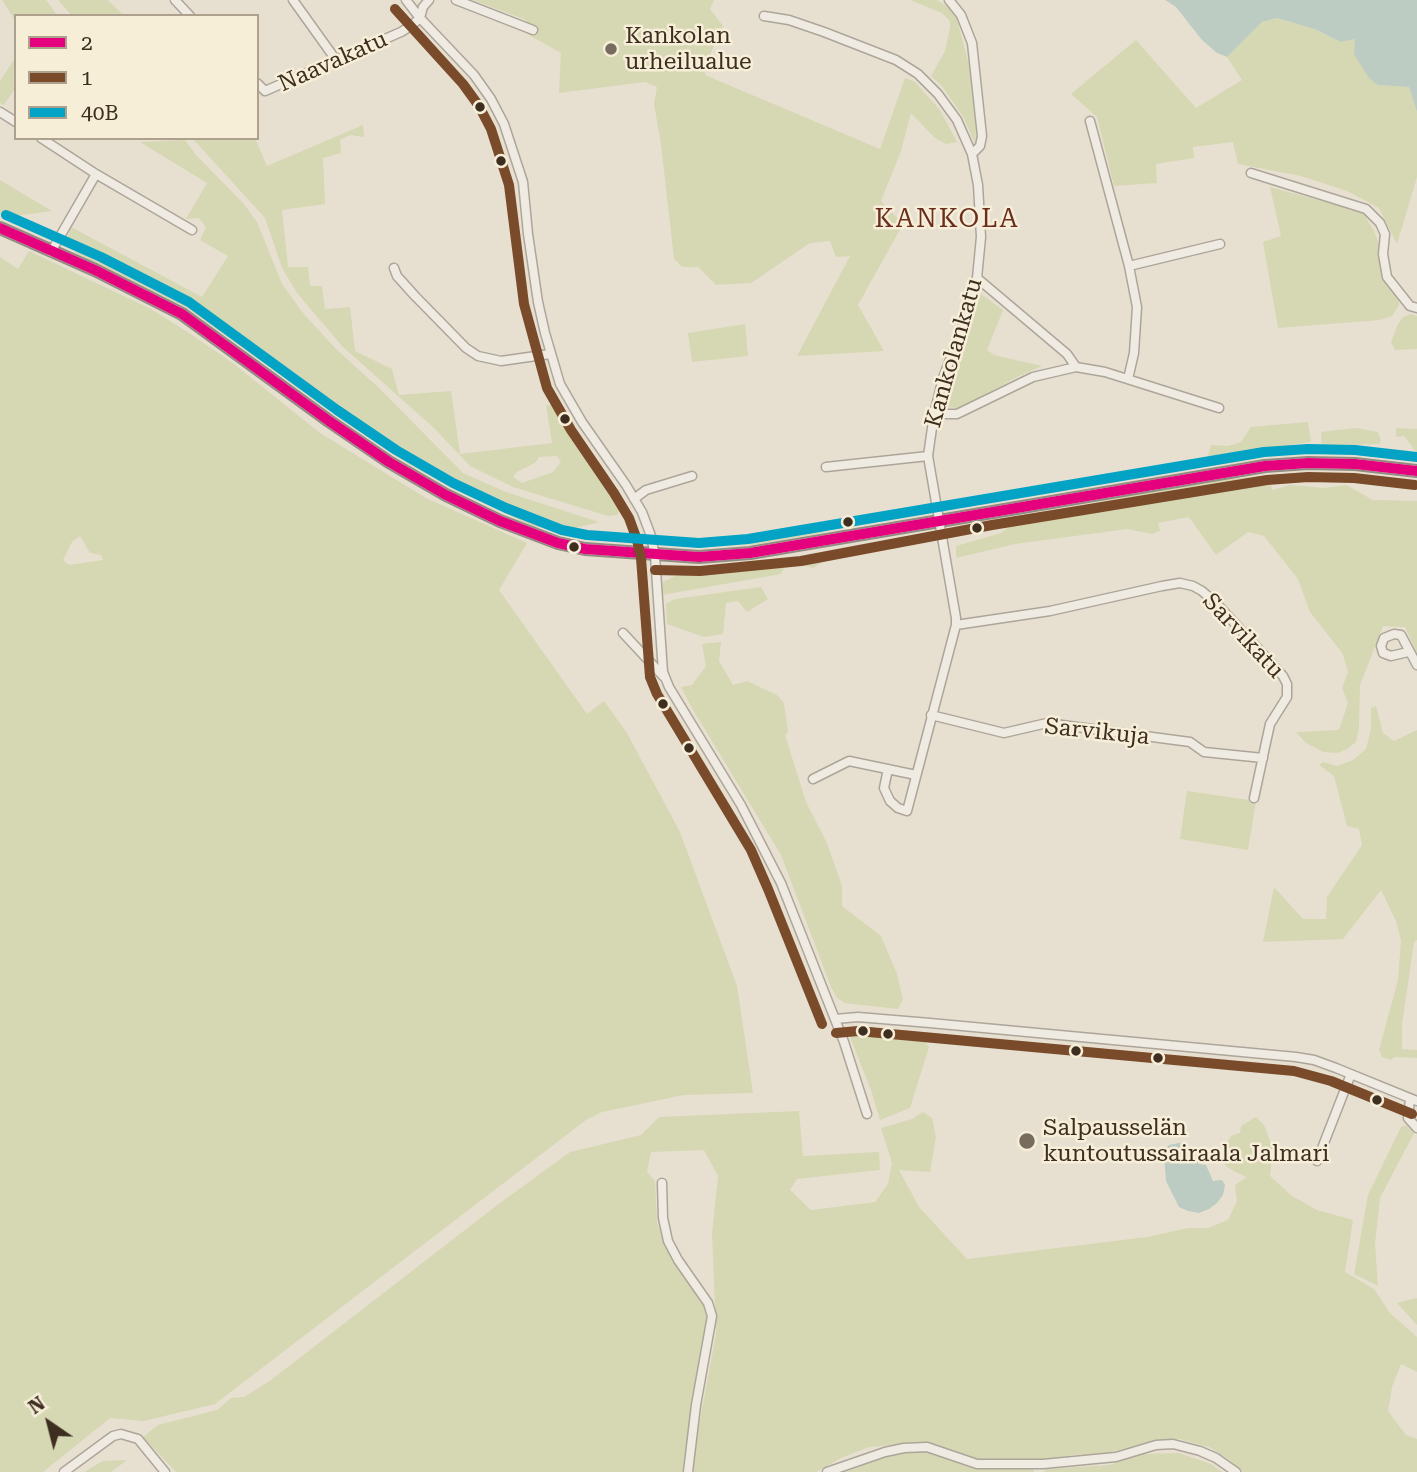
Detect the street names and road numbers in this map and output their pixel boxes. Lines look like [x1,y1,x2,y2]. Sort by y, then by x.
street label: Naavakatu [274,26,392,98]
street label: Kankolankatu [919,275,989,431]
street label: Sarvikatu [1197,588,1289,684]
street label: Sarvikuja [1043,713,1151,751]

